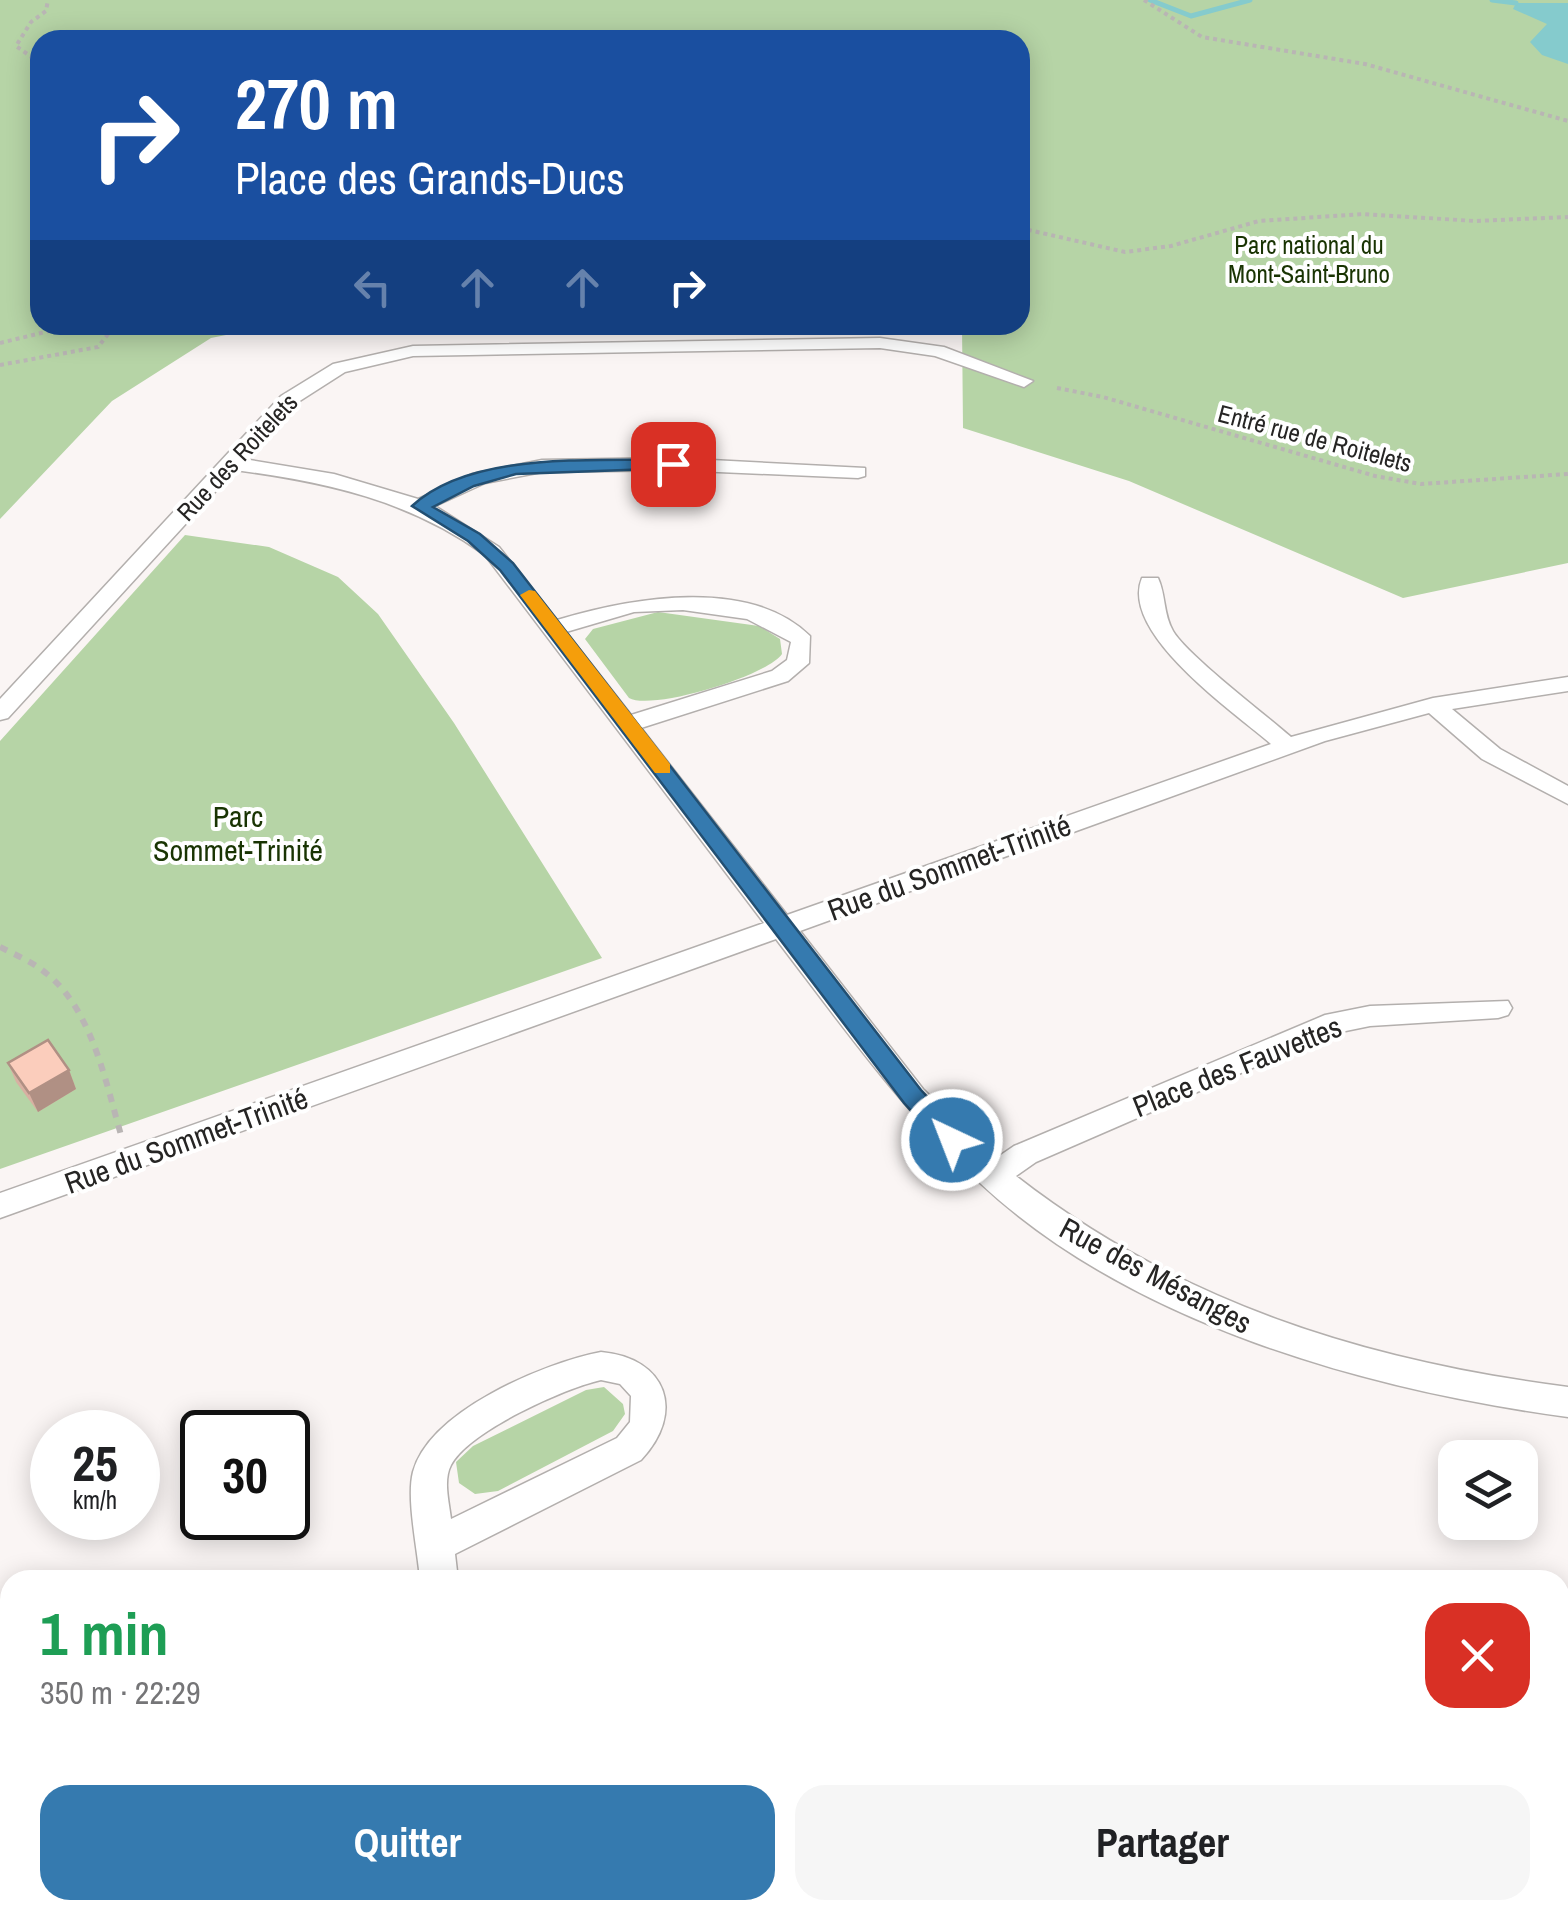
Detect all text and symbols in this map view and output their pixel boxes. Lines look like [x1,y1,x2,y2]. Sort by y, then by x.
text: 270 m [235,57,398,151]
icon: right [70,70,200,200]
text: Place des Grands-Ducs [235,147,625,208]
park label: Parc national du Mont-Saint-Bruno [1228,228,1390,291]
icon: left [345,260,400,315]
icon: ahead [450,260,505,315]
icon: ahead [555,260,610,315]
icon: right [660,260,715,315]
street label: Rue des Roitelets [169,386,305,528]
street label: Entré rue de Roitelets [1214,396,1416,480]
pin [631,422,716,507]
icon: arrive [646,437,701,492]
park label: Parc Sommet-Trinité [153,796,323,870]
street label: Rue du Sommet-Trinité [822,804,1076,930]
street label: Place des Fauvettes [1127,1006,1347,1126]
street label: Rue du Sommet-Trinité [59,1077,313,1203]
position arrow [900,1088,1004,1192]
street label: Rue des Mésanges [1053,1208,1259,1342]
speed limit sign: 30 [180,1410,310,1540]
text: 25 [72,1429,118,1497]
map controls [1438,1440,1538,1540]
button: layers [1438,1440,1538,1540]
text: km/h [73,1483,117,1517]
text: 1 min [40,1593,169,1674]
button: close [1425,1603,1530,1708]
text: 350 m · 22:29 [40,1671,200,1714]
button: Quitter [40,1785,775,1900]
button: Partager [795,1785,1530,1900]

